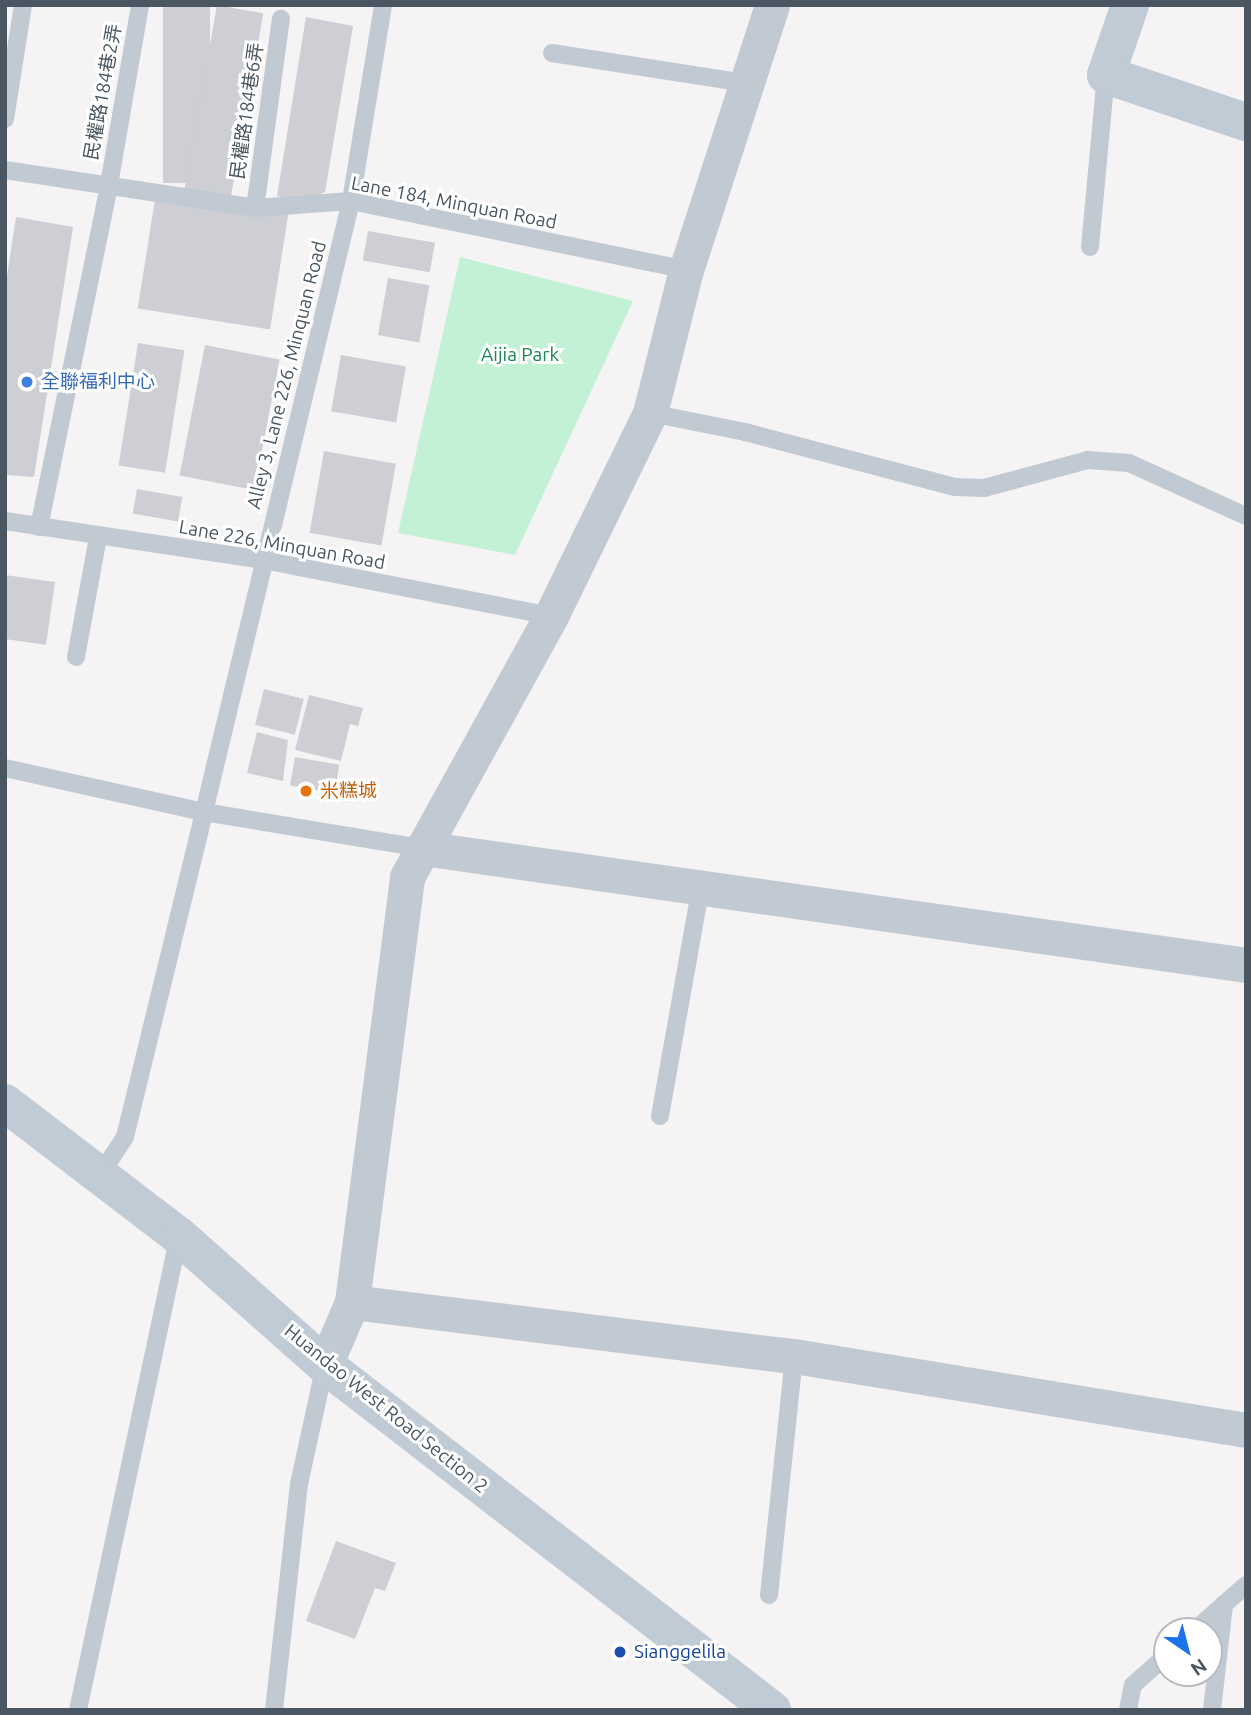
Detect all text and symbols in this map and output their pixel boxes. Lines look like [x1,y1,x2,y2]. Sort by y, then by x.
street label: 民權路184巷2弄 [80,22,126,162]
street label: 民權路184巷6弄 [226,41,268,181]
street label: Lane 184, Minquan Road [349,172,559,234]
street label: Alley 3, Lane 226, Minquan Road [243,239,331,511]
park label: Aijia Park [481,344,559,366]
place label: 全聯福利中心 [41,371,155,393]
marker: 全聯福利中心 [19,374,35,390]
street label: Lane 226, Minquan Road [177,516,387,574]
place label: 米糕城 [320,780,377,802]
marker: 米糕城 [298,783,314,799]
street label: Huandao West Road Section 2 [280,1320,492,1498]
north arrow [1153,1617,1223,1687]
place label: Sianggelila [634,1641,726,1663]
marker: Sianggelila [612,1644,628,1660]
text: N [1187,1654,1211,1681]

